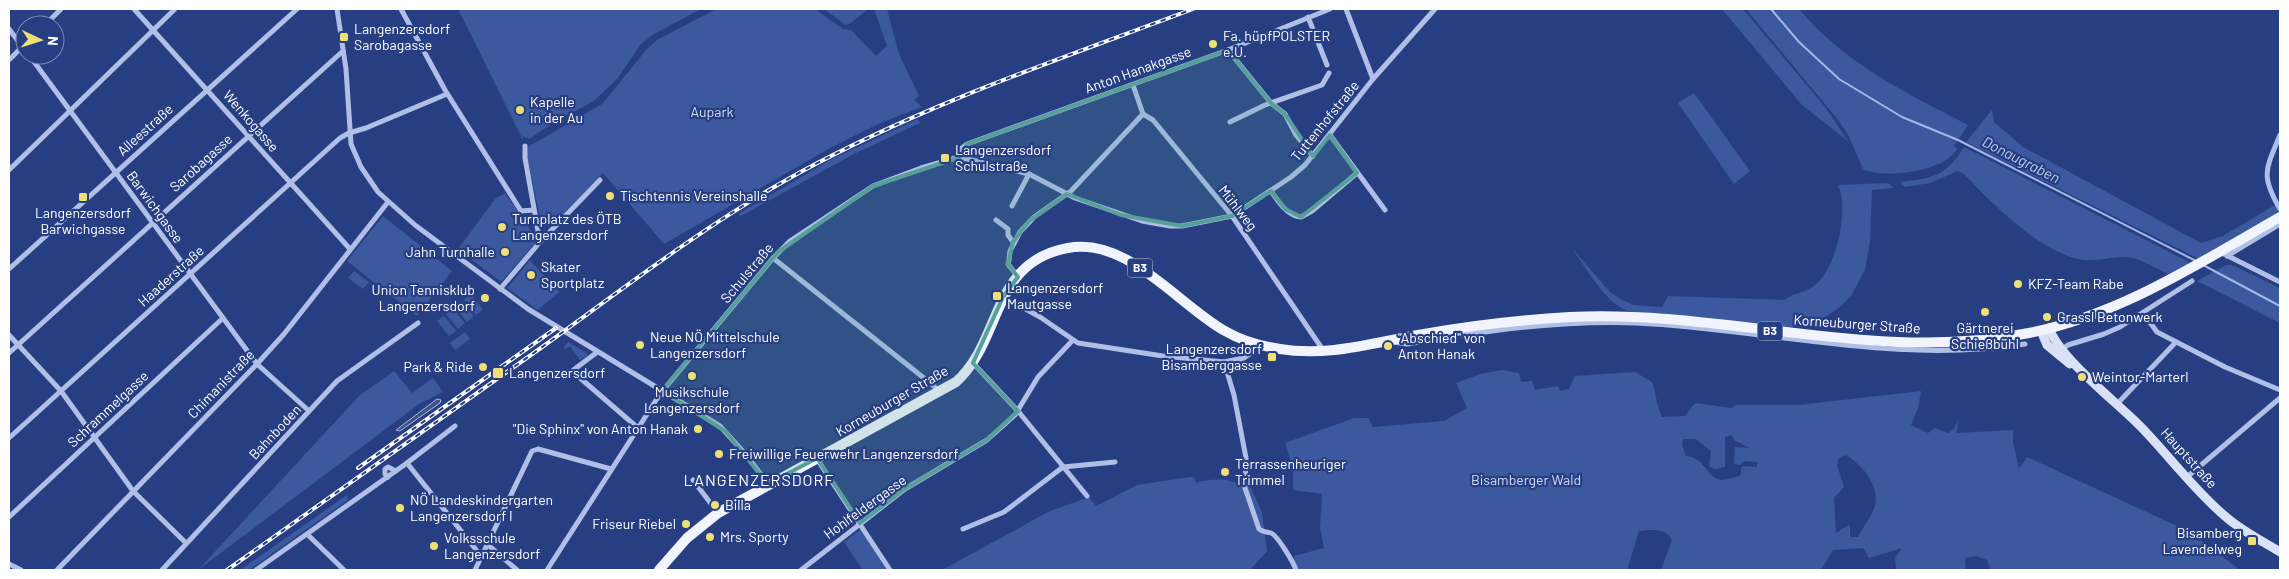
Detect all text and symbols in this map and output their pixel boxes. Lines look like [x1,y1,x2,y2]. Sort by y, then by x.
north arrow [15,15,65,65]
place label: Langenzersdorf Sarobagasse [354,20,450,53]
place label: Fa. hüpfPOLSTER e.U. [1223,27,1330,60]
marker: Langenzersdorf Sarobagasse [338,31,350,43]
text: N [45,36,62,46]
marker: Fa. hüpfPOLSTER e.U. [1207,38,1219,50]
street label: Anton Hanakgasse [1082,42,1193,97]
street label: Tuttenhofstraße [1287,77,1362,164]
street label: Wenkogasse [220,86,283,155]
place label: Kapelle in der Au [530,93,583,126]
street label: Alleestraße [113,100,176,159]
park label: Aupark [691,103,734,120]
marker: Kapelle in der Au [514,104,526,116]
street label: Sarobagasse [166,130,235,195]
water label: Donaugraben [1980,132,2063,186]
place label: Langenzersdorf Schulstraße [955,141,1051,174]
marker: Langenzersdorf Schulstraße [939,152,951,164]
street label: Barwichgasse [123,167,187,246]
street label: Mühlweg [1215,182,1261,234]
place label: Tischtennis Vereinshalle [620,187,767,204]
marker: Tischtennis Vereinshalle [604,190,616,202]
marker: Langenzersdorf Barwichgasse [77,191,89,203]
place label: Langenzersdorf Barwichgasse [35,204,131,237]
place label: Turnplatz des ÖTB Langenzersdorf [512,210,622,243]
marker: Turnplatz des ÖTB Langenzersdorf [496,221,508,233]
street label: Schulstraße [717,239,777,306]
street label: Haaderstraße [134,242,207,310]
place label: Jahn Turnhalle [406,243,495,260]
marker: Jahn Turnhalle [499,246,511,258]
place label: Skater Sportplatz [541,258,604,291]
road number: B3 [1128,258,1152,278]
marker: Skater Sportplatz [525,269,537,281]
place label: KFZ-Team Rabe [2028,275,2124,292]
marker: KFZ-Team Rabe [2012,278,2024,290]
place label: Langenzersdorf Mautgasse [1007,279,1103,312]
place label: Union Tennisklub Langenzersdorf [372,281,475,314]
marker: Langenzersdorf Mautgasse [991,290,1003,302]
marker: Union Tennisklub Langenzersdorf [479,292,491,304]
marker: Gärtnerei Schießbühl [1979,306,1991,318]
place label: Grassl Betonwerk [2057,308,2163,325]
street label: Korneuburger Straße [1793,311,1921,336]
marker: Grassl Betonwerk [2041,311,2053,323]
place label: Gärtnerei Schießbühl [1951,319,2019,352]
road number: B3 [1758,322,1782,341]
place label: Neue NÖ Mittelschule Langenzersdorf [650,328,780,361]
place label: "Abschied" von Anton Hanak [1398,329,1485,362]
marker: Neue NÖ Mittelschule Langenzersdorf [634,339,646,351]
place label: Langenzersdorf Bisamberggasse [1161,340,1262,373]
marker: "Abschied" von Anton Hanak [1382,340,1394,352]
street label: Chimanistraße [184,346,258,421]
marker: Langenzersdorf Bisamberggasse [1266,351,1278,363]
place label: Park & Ride [403,358,473,375]
marker: Park & Ride [477,361,489,373]
street label: Korneuburger Straße [832,361,951,440]
place label: Langenzersdorf [509,364,605,381]
marker: Langenzersdorf [491,366,505,380]
street label: Schrammelgasse [64,367,152,450]
place label: Weintor-Marterl [2092,368,2188,385]
marker: Musikschule Langenzersdorf [686,370,698,382]
marker: Weintor-Marterl [2076,371,2088,383]
place label: Musikschule Langenzersdorf [644,383,740,416]
street label: Bahnboden [245,401,304,463]
place label: "Die Sphinx" von Anton Hanak [513,420,688,437]
marker: "Die Sphinx" von Anton Hanak [692,423,704,435]
street label: Hauptstraße [2158,424,2221,492]
place label: Freiwillige Feuerwehr Langenzersdorf [729,445,959,462]
marker: Freiwillige Feuerwehr Langenzersdorf [713,448,725,460]
place label: Terrassenheuriger Trimmel [1235,455,1346,488]
marker: Terrassenheuriger Trimmel [1219,466,1231,478]
district label: LANGENZERSDORF [684,470,834,489]
street label: Hohlfeldergasse [820,471,909,542]
park label: Bisamberger Wald [1471,471,1581,488]
place label: NÖ Landeskindergarten Langenzersdorf I [410,491,553,524]
place label: Billa [725,496,751,513]
marker: Billa [709,499,721,511]
marker: NÖ Landeskindergarten Langenzersdorf I [394,502,406,514]
place label: Friseur Riebel [592,515,676,532]
marker: Friseur Riebel [680,518,692,530]
place label: Bisamberg Lavendelweg [2163,524,2242,557]
place label: Mrs. Sporty [720,528,789,545]
place label: Volksschule Langenzersdorf [444,529,540,562]
marker: Mrs. Sporty [704,531,716,543]
marker: Bisamberg Lavendelweg [2246,535,2258,547]
marker: Volksschule Langenzersdorf [428,540,440,552]

